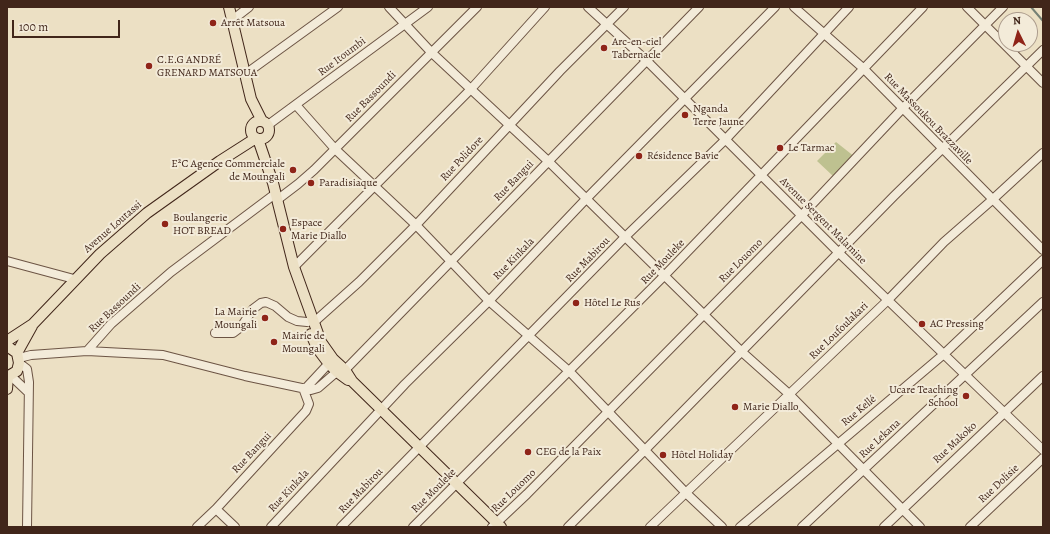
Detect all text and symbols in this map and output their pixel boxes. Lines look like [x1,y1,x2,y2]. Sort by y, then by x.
scale bar [14,12,122,38]
north arrow [998,12,1038,52]
text: N [1012,13,1022,28]
place label: Arrêt Matsoua [221,16,285,30]
marker: Arrêt Matsoua [208,18,218,28]
text: 100 m [19,19,48,35]
street label: Rue Itoumbi [316,35,368,79]
place label: Arc-en-ciel Tabernacle [612,35,661,61]
marker: Arc-en-ciel Tabernacle [599,43,609,53]
place label: C.E.G ANDRÉ GRENARD MATSOUA [157,53,257,79]
marker: C.E.G ANDRÉ GRENARD MATSOUA [144,61,154,71]
street label: Rue Bassoundi [343,69,399,125]
street label: Rue Massoukou Brazzaville [881,71,975,167]
place label: Nganda Terre Jaune [693,102,744,128]
marker: Nganda Terre Jaune [680,110,690,120]
street label: Rue Polidore [438,134,486,184]
place label: Le Tarmac [788,141,834,155]
marker: Le Tarmac [775,143,785,153]
place label: Résidence Bavie [647,149,719,163]
marker: Résidence Bavie [634,151,644,161]
place label: E²C Agence Commerciale de Moungali [171,157,285,183]
street label: Rue Bangui [491,158,537,204]
marker: E²C Agence Commerciale de Moungali [288,165,298,175]
street label: Avenue Sergent Malamine [777,175,869,267]
place label: Paradisiaque [319,176,377,190]
marker: Paradisiaque [306,178,316,188]
street label: Avenue Loutassi [81,198,145,256]
place label: Boulangerie HOT BREAD [173,211,231,237]
place label: Espace Marie Diallo [291,216,347,242]
marker: Boulangerie HOT BREAD [160,219,170,229]
marker: Espace Marie Diallo [278,224,288,234]
street label: Rue Kinkala [491,235,537,283]
street label: Rue Mabirou [563,235,613,285]
street label: Rue Louomo [716,236,766,286]
street label: Rue Mouleke [638,237,688,287]
street label: Rue Bassoundi [86,281,144,335]
place label: Hôtel Le Rus [584,296,640,310]
marker: Hôtel Le Rus [571,298,581,308]
street label: Rue Loufoulakari [807,300,871,362]
place label: La Mairie Moungali [214,305,257,331]
marker: La Mairie Moungali [260,313,270,323]
place label: AC Pressing [930,317,984,331]
marker: AC Pressing [917,319,927,329]
place label: Mairie de Moungali [282,329,325,355]
marker: Mairie de Moungali [269,337,279,347]
place label: Ucare Teaching School [889,383,958,409]
marker: Ucare Teaching School [961,391,971,401]
street label: Rue Kellé [839,393,879,429]
place label: Marie Diallo [743,400,799,414]
marker: Marie Diallo [730,402,740,412]
street label: Rue Lekana [857,417,903,461]
street label: Rue Makoko [930,419,980,467]
street label: Rue Bangui [230,430,274,476]
place label: CEG de la Paix [536,445,601,459]
marker: CEG de la Paix [523,447,533,457]
place label: Hôtel Holiday [671,448,733,462]
marker: Hôtel Holiday [658,450,668,460]
street label: Rue Dolisie [976,462,1022,506]
street label: Rue Mabirou [336,466,386,516]
street label: Rue Mouleke [409,466,459,516]
street label: Rue Kinkala [266,467,312,515]
street label: Rue Louomo [489,467,539,515]

